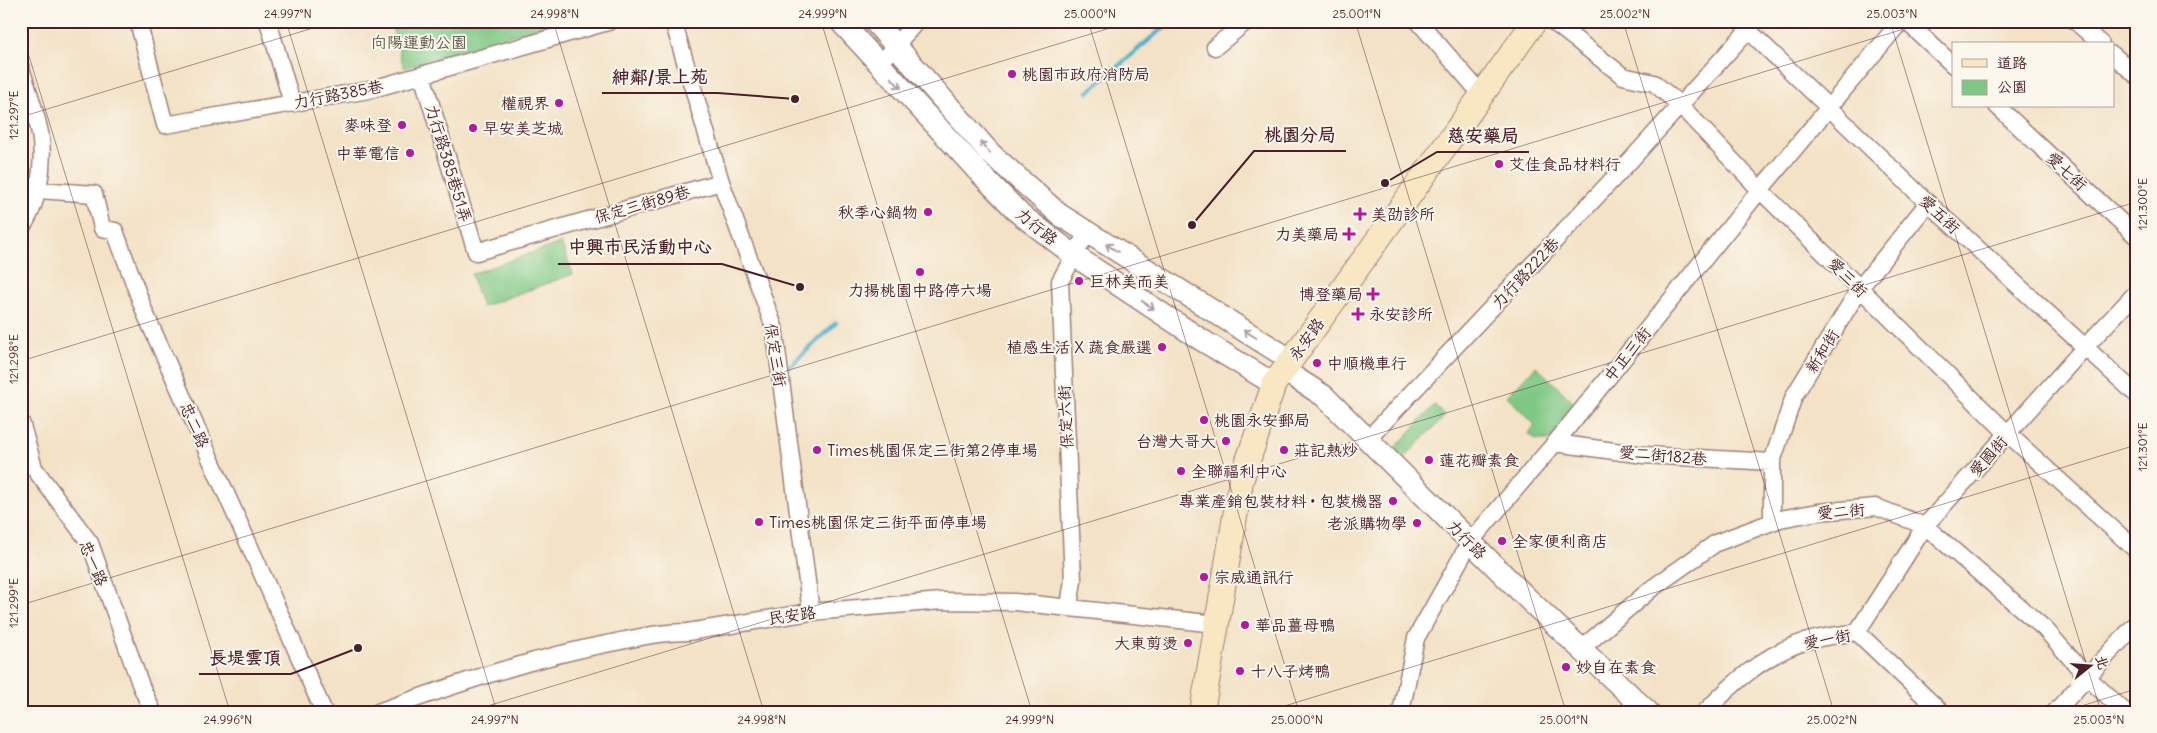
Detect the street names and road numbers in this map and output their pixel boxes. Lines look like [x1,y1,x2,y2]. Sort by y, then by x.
street label: 力行路385巷 [291,75,385,113]
street label: 力行路385巷51弄 [421,101,477,225]
street label: 愛七街 [2043,147,2091,195]
street label: 保定三街89巷 [592,181,692,227]
street label: 愛五街 [1916,190,1964,238]
street label: 力行路 [1012,203,1062,249]
street label: 力行路222巷 [1487,233,1563,313]
street label: 愛三街 [1824,253,1872,301]
street label: 永安路 [1284,314,1328,364]
street label: 保定三街 [761,322,791,388]
street label: 中正三街 [1599,323,1655,385]
street label: 新和街 [1801,325,1843,377]
street label: 保定六街 [1053,385,1077,449]
street label: 忠二路 [176,399,214,451]
street label: 愛國街 [1965,431,2011,481]
street label: 愛二街182巷 [1618,441,1708,469]
street label: 愛二街 [1816,499,1866,523]
street label: 力行路 [1443,515,1491,563]
street label: 忠一路 [75,537,113,589]
street label: 民安路 [767,602,817,628]
street label: 愛一街 [1802,625,1852,653]

